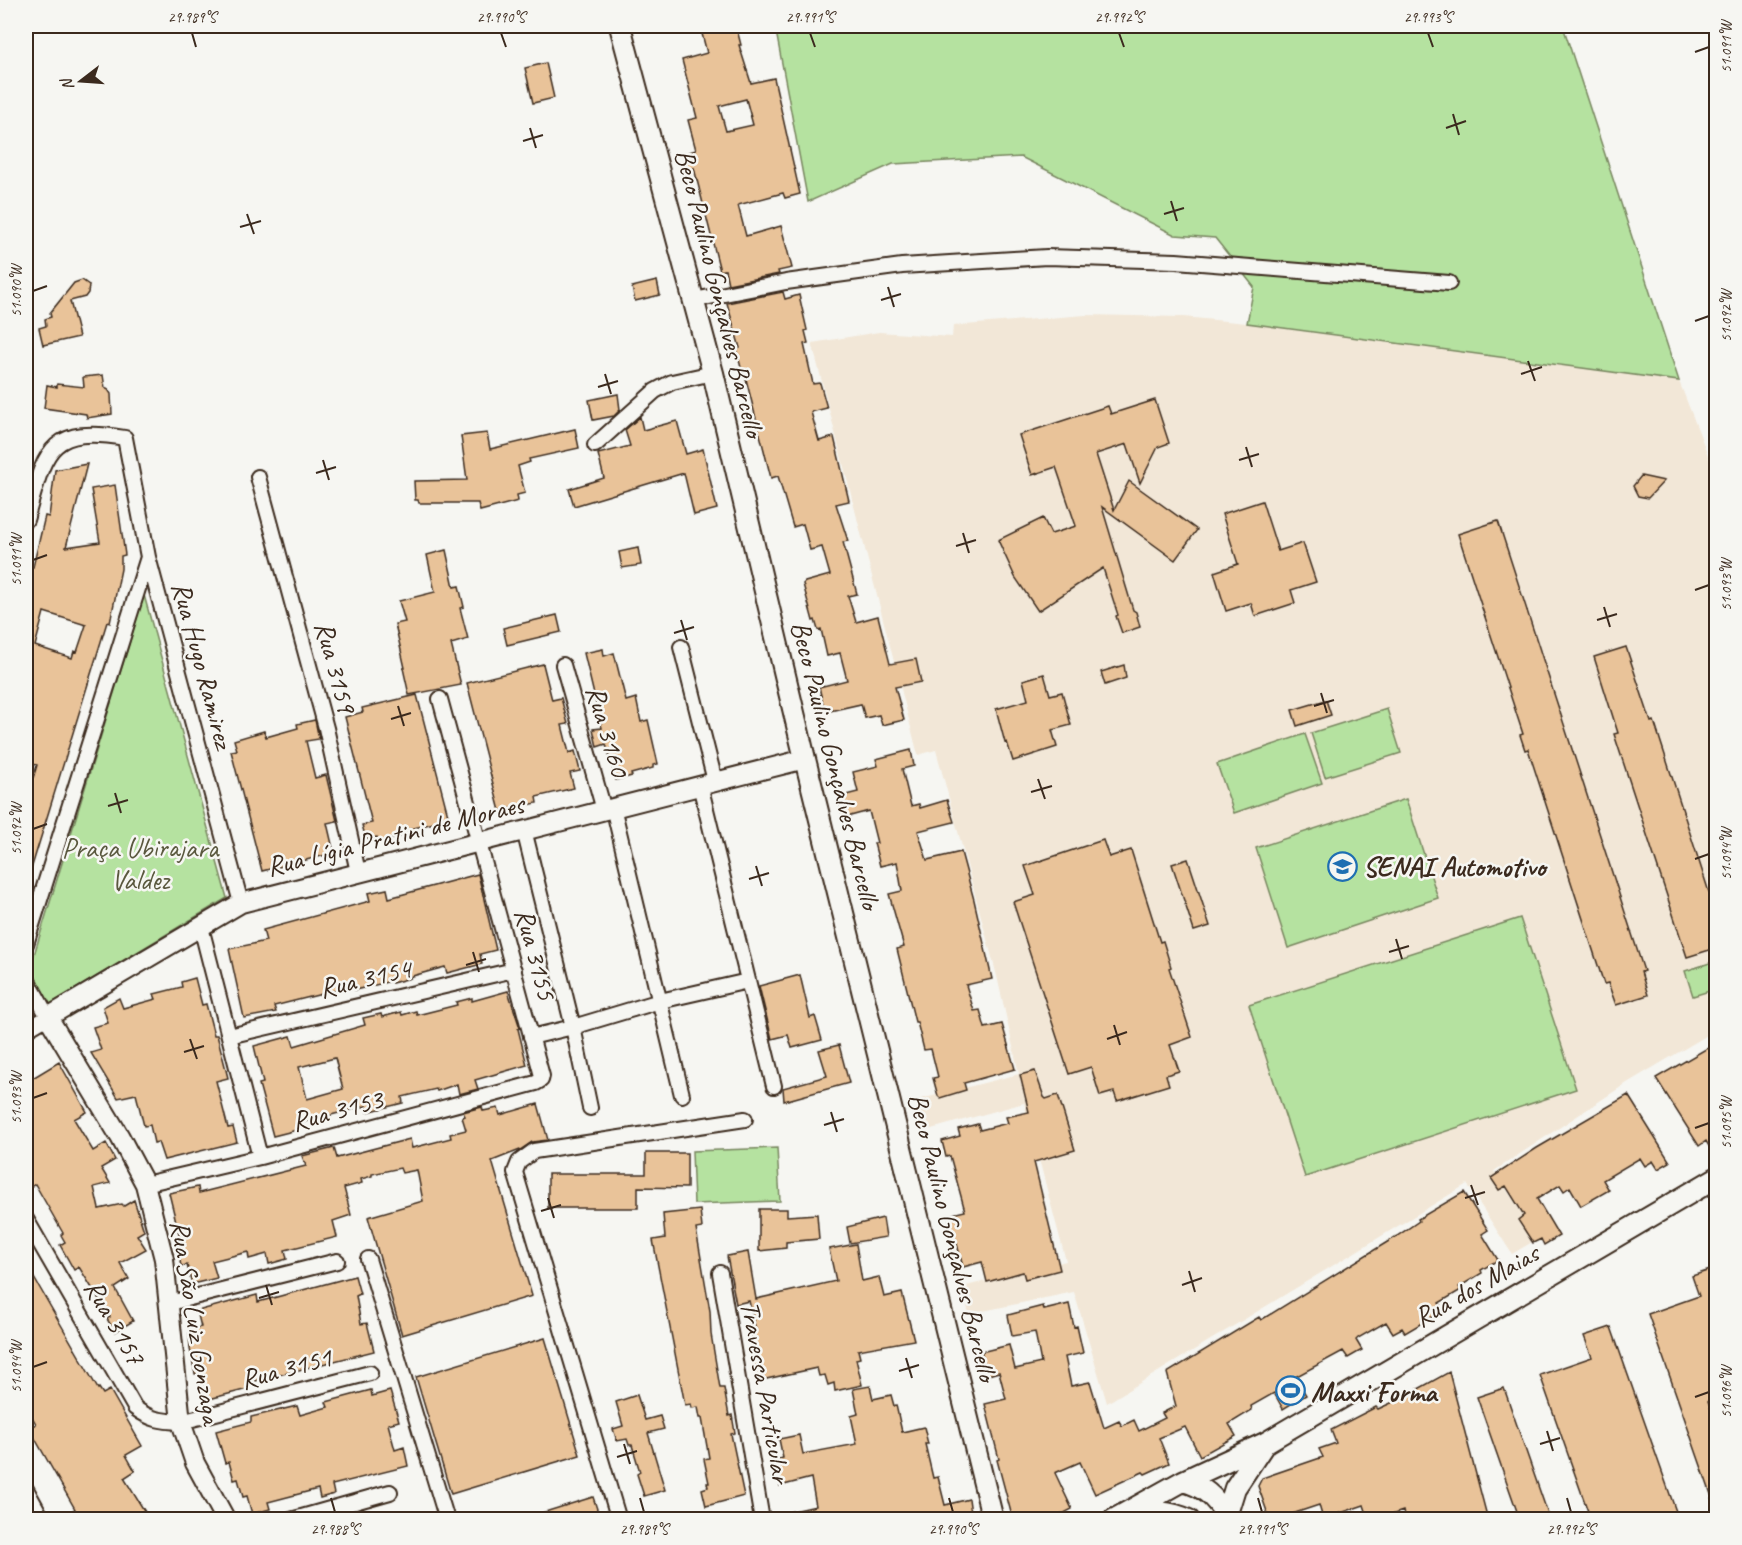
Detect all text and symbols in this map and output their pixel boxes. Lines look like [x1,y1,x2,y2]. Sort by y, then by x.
text: 29.989°S [168,8,219,27]
text: 29.990°S [477,8,528,27]
text: 29.991°S [786,8,837,27]
text: 29.992°S [1095,8,1146,27]
text: 29.993°S [1404,8,1455,27]
text: 51.091°W [1717,18,1736,73]
north arrow [51,51,111,111]
text: N [56,74,79,93]
street label: Beco Paulino Gonçalves Barcello [667,146,773,444]
text: 51.090°W [7,262,26,317]
text: 51.092°W [1717,287,1736,342]
text: 51.091°W [7,531,26,586]
text: 51.093°W [1717,556,1736,611]
street label: Rua Hugo Ramirez [164,578,243,755]
street label: Rua 3159 [307,618,366,719]
street label: Beco Paulino Gonçalves Barcello [783,618,889,916]
street label: Rua 3160 [578,681,638,783]
street label: Rua Lígia Pratini de Moraes [263,786,530,884]
text: 51.092°W [7,800,26,855]
text: 51.094°W [1717,825,1736,880]
park label: Praça Ubirajara Valdez [62,830,220,897]
place label: SENAI Automotivo [1363,849,1549,884]
school or university icon: SENAI Automotivo [1326,850,1358,882]
street label: Rua 3155 [507,905,565,1005]
street label: Rua 3154 [316,950,417,1006]
text: 51.093°W [7,1069,26,1124]
street label: Rua 3153 [288,1080,389,1139]
street label: Beco Paulino Gonçalves Barcello [900,1090,1006,1388]
text: 51.095°W [1717,1094,1736,1149]
street label: Rua São Luiz Gonzaga [163,1217,230,1429]
street label: Rua dos Maias [1407,1234,1547,1335]
street label: Rua 3157 [77,1273,154,1372]
street label: Travessa Particular [733,1298,800,1488]
text: 51.094°W [7,1338,26,1393]
street label: Rua 3151 [237,1339,337,1397]
text: 51.096°W [1717,1363,1736,1418]
place label: Maxxi Forma [1311,1374,1439,1409]
sports icon: Maxxi Forma [1274,1375,1306,1407]
text: 29.988°S [311,1520,362,1539]
text: 29.989°S [620,1520,671,1539]
text: 29.990°S [929,1520,980,1539]
text: 29.991°S [1238,1520,1289,1539]
text: 29.992°S [1547,1520,1598,1539]

